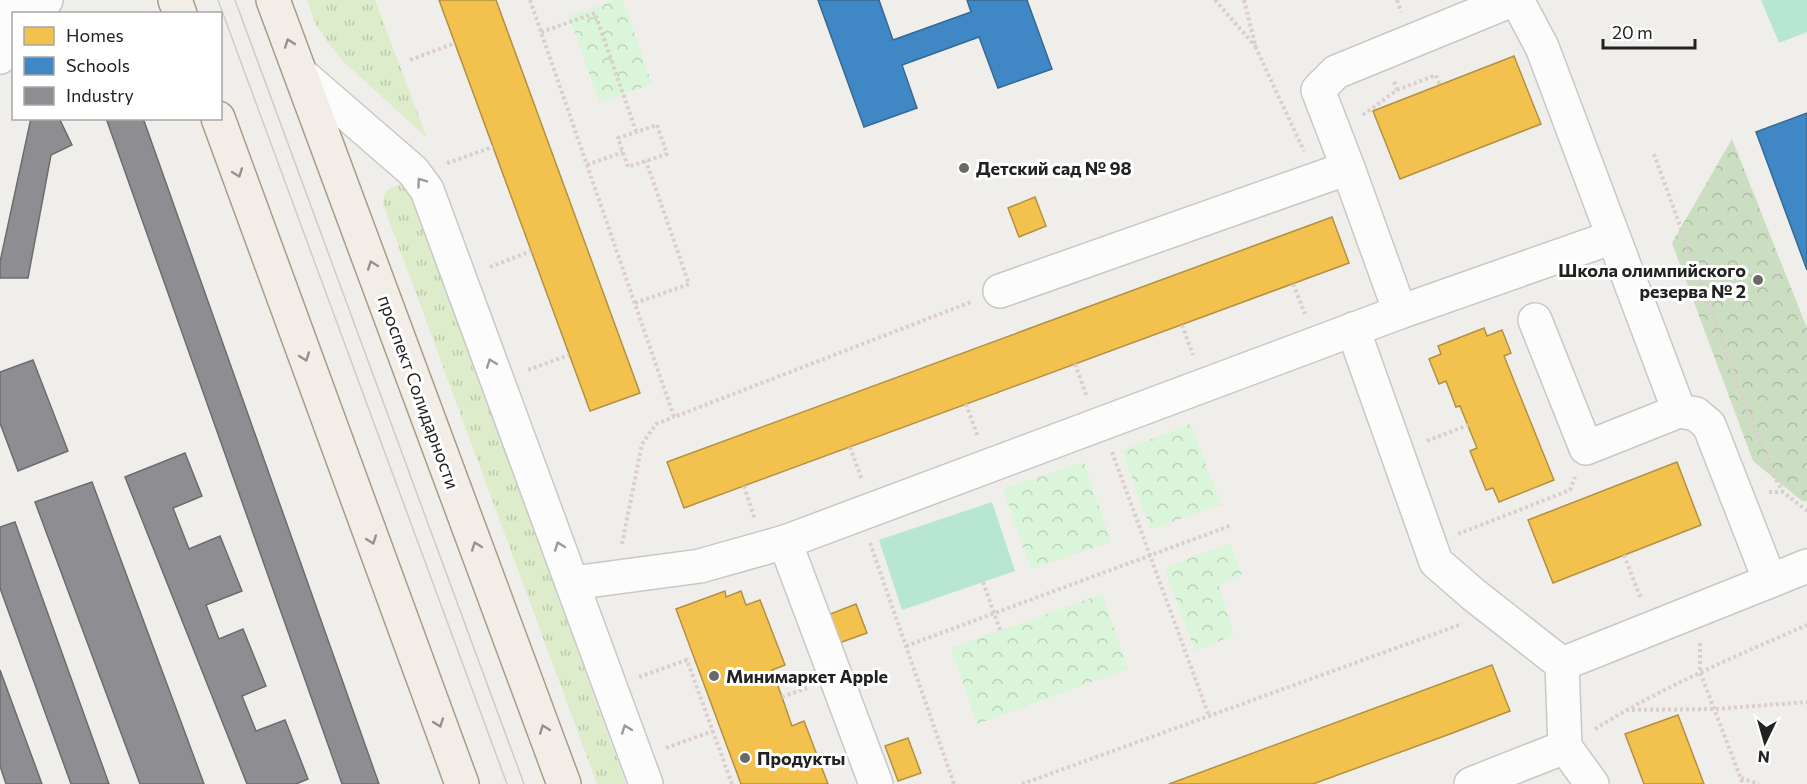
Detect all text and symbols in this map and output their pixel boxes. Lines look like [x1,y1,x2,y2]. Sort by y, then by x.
legend [12,12,222,120]
scale bar [1603,12,1694,50]
text: 20 m [1612,21,1653,43]
text: Homes [66,24,124,46]
one-way arrow [284,38,296,49]
text: Schools [66,54,130,76]
text: Industry [66,84,134,106]
place label: Детский сад № 98 [976,157,1132,179]
marker: Детский сад № 98 [957,161,971,175]
one-way arrow [231,167,243,178]
one-way arrow [417,177,428,188]
place label: Школа олимпийского резерва № 2 [1558,259,1746,302]
one-way arrow [366,260,379,271]
marker: Школа олимпийского резерва № 2 [1751,273,1765,287]
street label: проспект Солидарности [374,292,464,492]
one-way arrow [298,351,311,361]
one-way arrow [486,358,498,369]
one-way arrow [365,534,378,545]
one-way arrow [554,541,566,552]
one-way arrow [471,542,483,553]
place label: Минимаркет Apple [726,665,888,687]
marker: Минимаркет Apple [707,669,721,683]
north arrow [1735,712,1795,772]
one-way arrow [432,717,445,728]
one-way arrow [539,724,551,735]
one-way arrow [621,724,634,735]
place label: Продукты [757,747,845,769]
text: N [1757,747,1770,767]
marker: Продукты [738,751,752,765]

